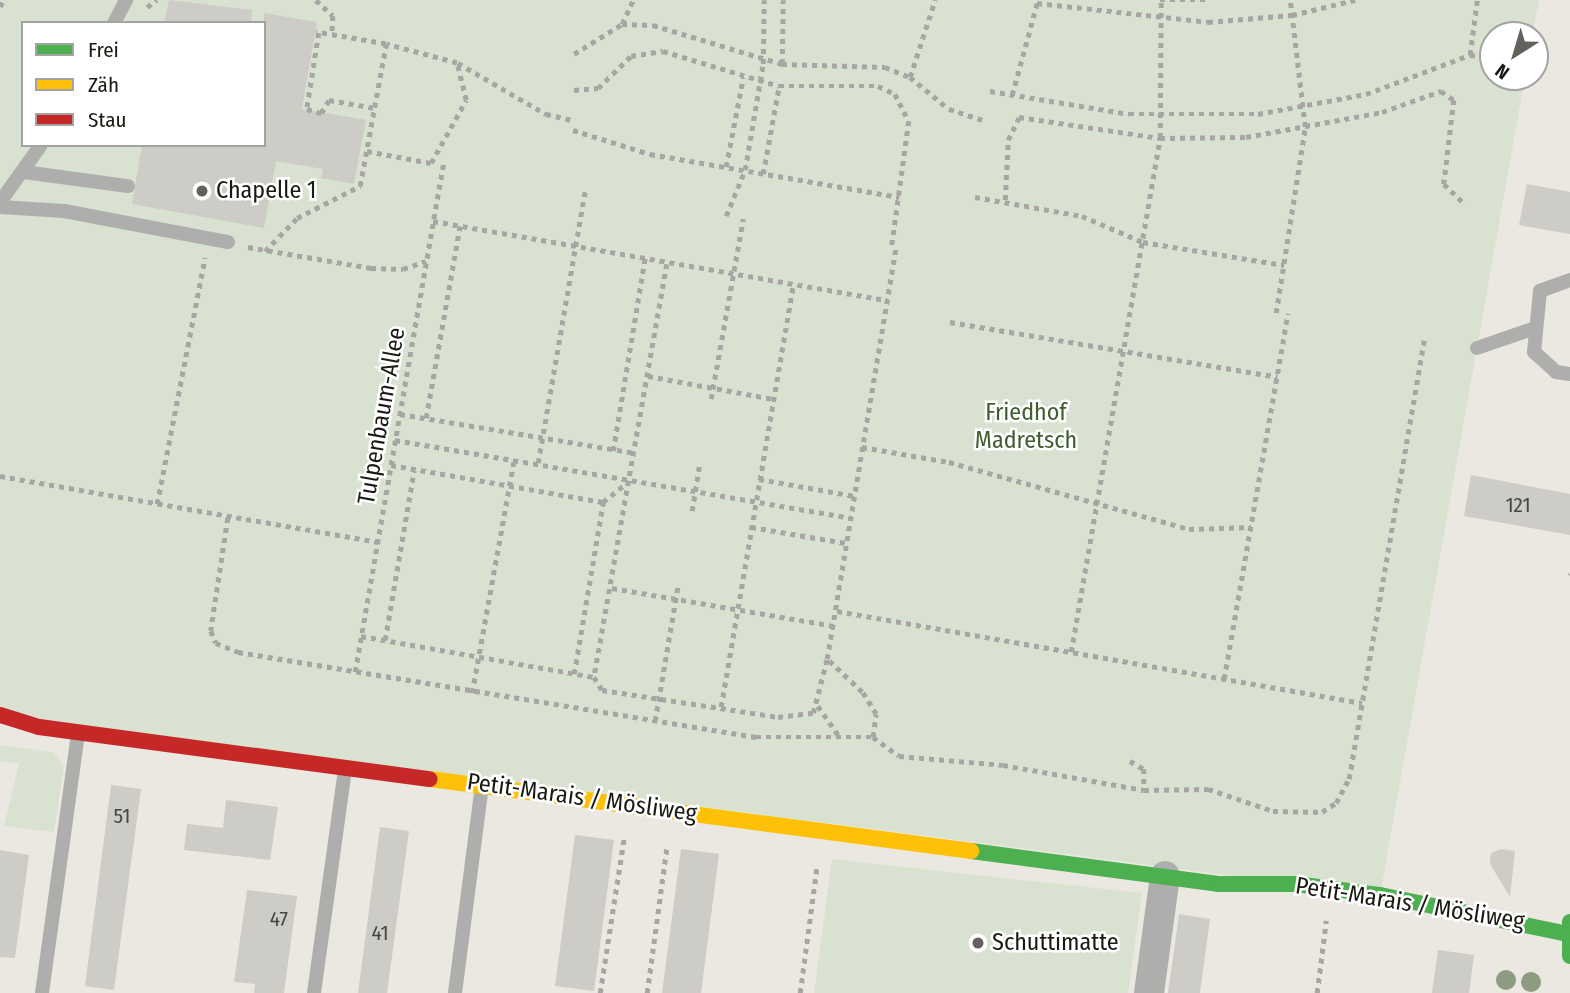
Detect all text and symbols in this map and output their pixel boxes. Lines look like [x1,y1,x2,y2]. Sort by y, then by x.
legend [21,21,266,147]
north arrow [1479,21,1549,91]
text: Frei [88,37,119,63]
text: N [1491,59,1514,84]
text: Zäh [88,72,119,98]
text: Stau [88,107,126,133]
place label: Chapelle 1 [216,177,316,205]
marker: Chapelle 1 [194,183,210,199]
street label: Tulpenbaum-Allee [352,325,412,507]
park label: Friedhof Madretsch [975,399,1077,455]
house number: 121 [1505,492,1531,518]
street label: Petit-Marais / Mösliweg [465,768,699,828]
house number: 51 [114,803,130,829]
street label: Petit-Marais / Mösliweg [1293,872,1527,936]
house number: 47 [270,906,288,932]
house number: 41 [371,920,389,946]
place label: Schuttimatte [992,929,1119,957]
marker: Schuttimatte [970,935,986,951]

